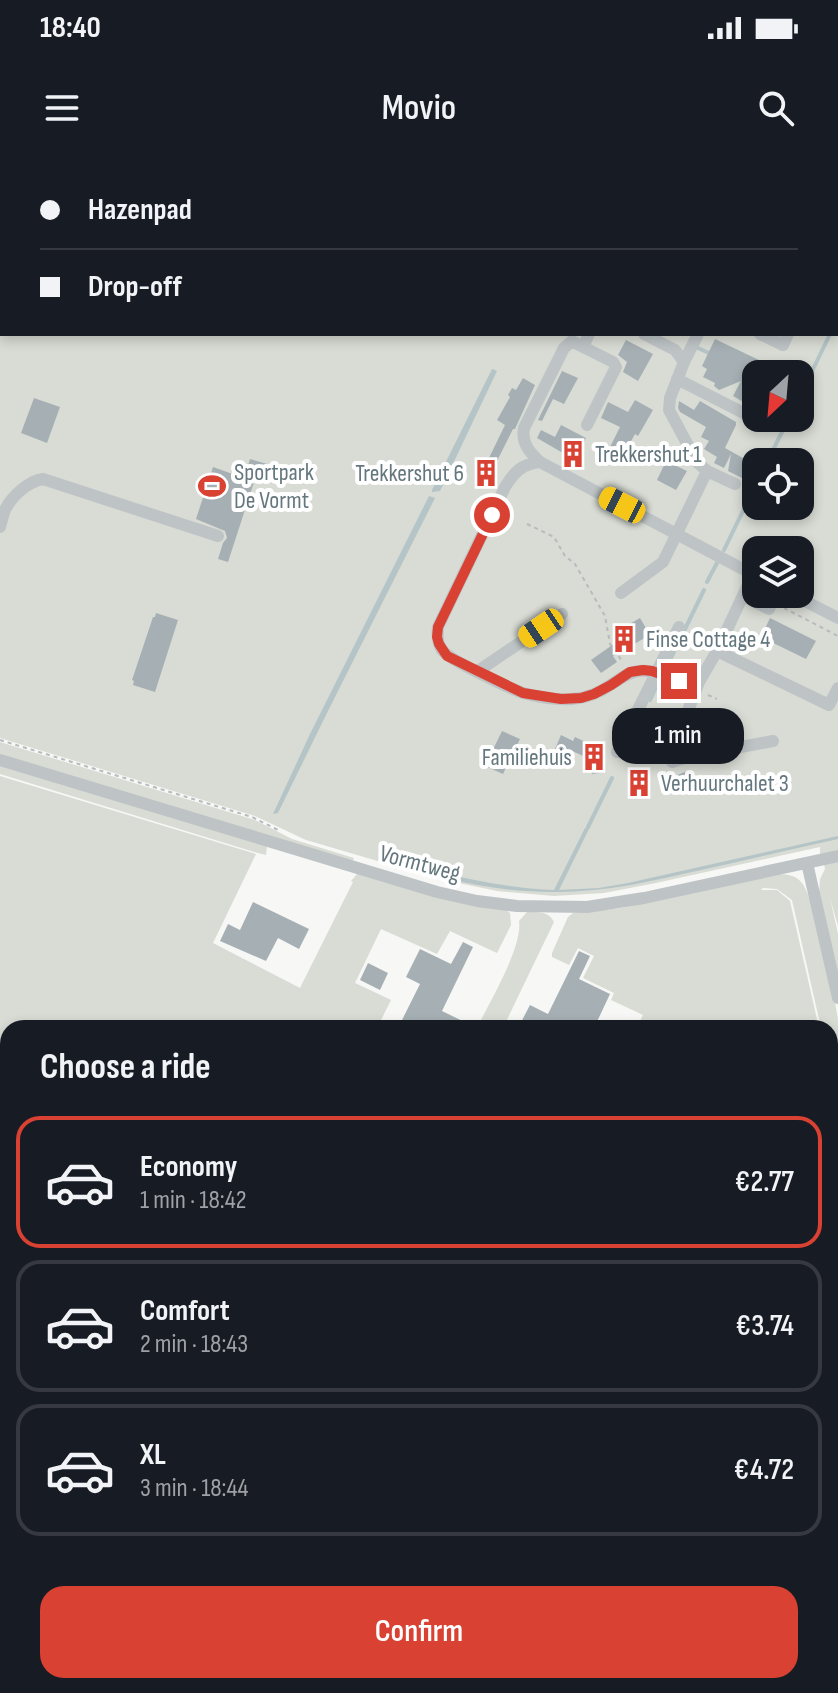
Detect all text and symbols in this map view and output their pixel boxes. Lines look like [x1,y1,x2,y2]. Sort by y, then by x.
text: 18:40 [40,10,101,46]
icon: menu [40,86,84,130]
icon: search [754,86,798,130]
text: Movio [382,87,456,130]
text: Hazenpad [88,192,192,228]
text: Drop-off [88,269,182,305]
north arrow [742,360,814,432]
map controls [742,360,814,608]
building icon: Trekkershut 1 [558,439,588,469]
place label: Trekkershut 1 [595,440,702,469]
button: locate [742,448,814,520]
place label: Sportpark De Vormt [234,458,314,515]
building icon: Trekkershut 6 [471,458,501,488]
place label: Trekkershut 6 [355,459,464,488]
sports icon: Sportpark De Vormt [197,471,227,501]
car [595,483,649,527]
route start [474,497,510,533]
button: layers [742,536,814,608]
car [514,605,568,651]
building icon: Finse Cottage 4 [609,624,639,654]
place label: Finse Cottage 4 [646,625,770,654]
route end [661,663,697,699]
callout: 1 min [613,709,745,765]
text: 1 min [654,720,702,751]
building icon: Familiehuis [579,742,609,772]
place label: Familiehuis [482,743,572,772]
building icon: Verhuurchalet 3 [624,768,654,798]
place label: Verhuurchalet 3 [661,769,789,798]
street label: Vormtweg [376,839,463,888]
text: Choose a ride [40,1046,211,1089]
icon: car [44,1146,116,1218]
text: Economy [140,1149,237,1185]
text: €2.77 [735,1164,794,1200]
text: 1 min · 18:42 [140,1185,246,1216]
icon: car [44,1290,116,1362]
text: Comfort [140,1293,230,1329]
text: €3.74 [735,1308,794,1344]
text: 2 min · 18:43 [140,1329,248,1360]
icon: car [44,1434,116,1506]
text: XL [140,1437,166,1473]
text: €4.72 [734,1452,794,1488]
text: 3 min · 18:44 [140,1473,248,1504]
button: Confirm [40,1586,798,1678]

